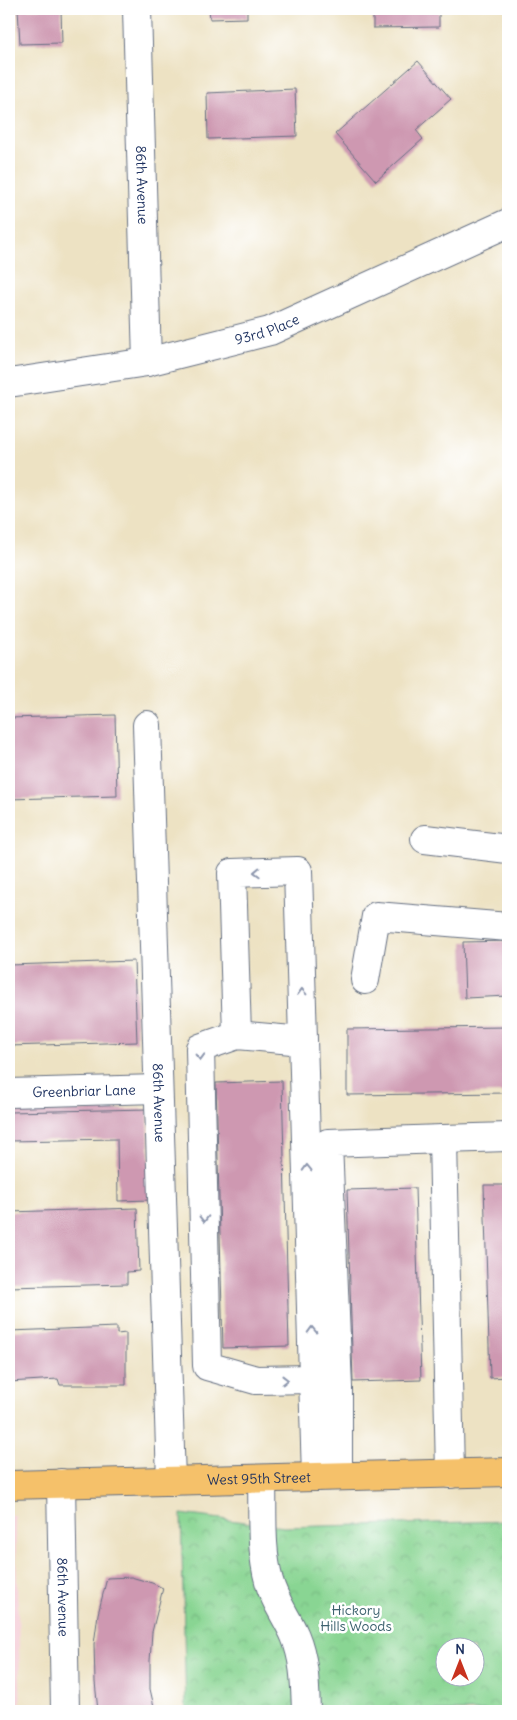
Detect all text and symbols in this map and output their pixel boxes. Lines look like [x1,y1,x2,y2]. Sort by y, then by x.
street label: 86th Avenue [132,145,152,225]
street label: 93rd Place [233,310,302,349]
one-way arrow [253,867,260,877]
one-way arrow [296,988,307,996]
one-way arrow [195,1054,205,1061]
street label: 86th Avenue [149,1063,169,1143]
street label: Greenbriar Lane [32,1081,136,1101]
one-way arrow [302,1164,312,1172]
one-way arrow [199,1216,209,1224]
one-way arrow [307,1326,317,1334]
one-way arrow [281,1374,289,1385]
street label: West 95th Street [207,1468,311,1489]
street label: 86th Avenue [53,1557,73,1637]
park label: Hickory Hills Woods [320,1601,392,1635]
north arrow [434,1638,484,1688]
text: N [455,1640,465,1658]

